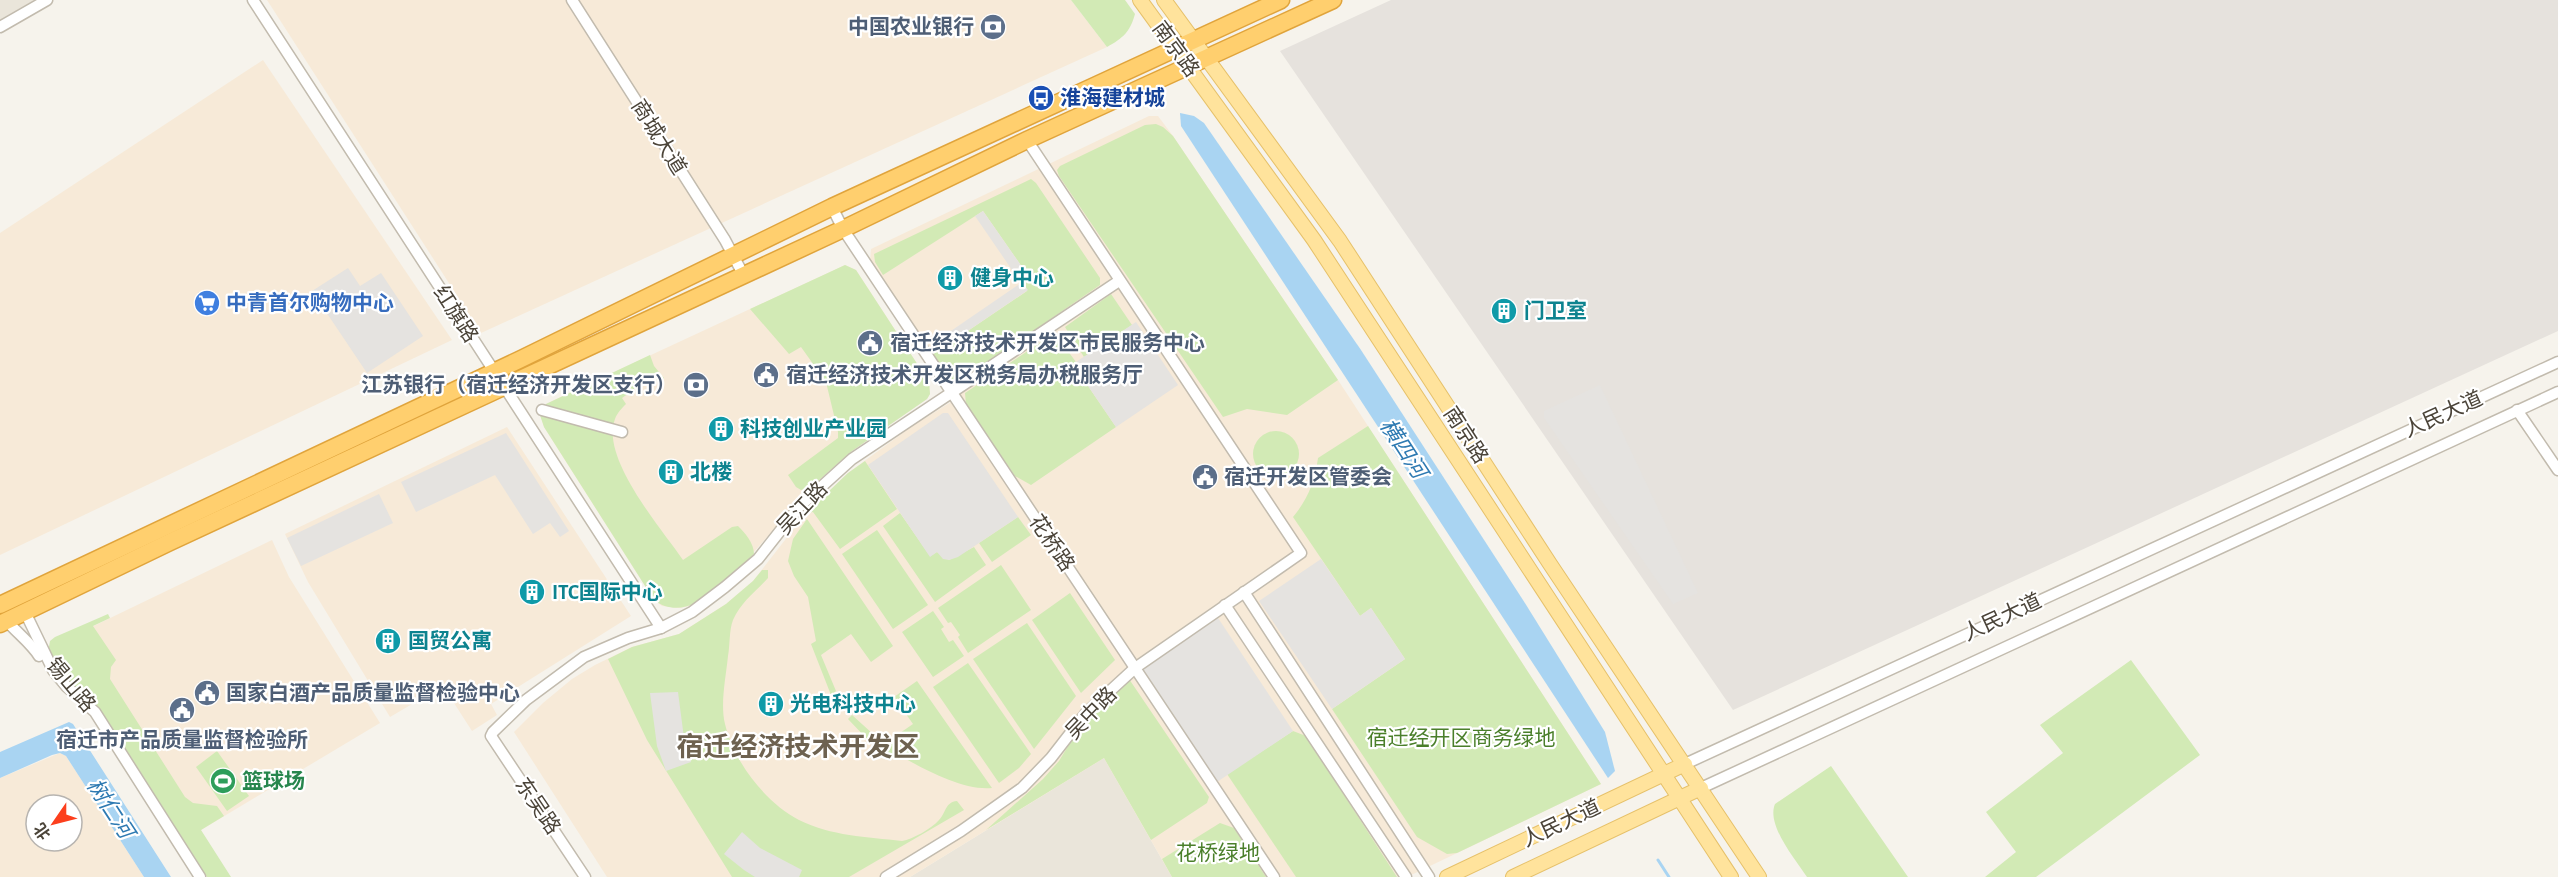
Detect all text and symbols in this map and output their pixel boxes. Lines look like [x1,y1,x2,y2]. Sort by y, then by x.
bank icon: 中国农业银行 [978,12,1008,42]
place label: 中国农业银行 [848,16,974,38]
street label: 南京路 [1149,17,1203,81]
bus stop icon: 淮海建材城 [1026,83,1056,113]
place label: 淮海建材城 [1060,86,1165,109]
street label: 商城大道 [627,96,691,178]
building icon: 健身中心 [935,263,965,293]
place label: 健身中心 [970,266,1054,289]
street label: 红旗路 [430,282,482,346]
supermarket icon: 中青首尔购物中心 [192,288,222,318]
place label: 中青首尔购物中心 [226,291,394,314]
building icon: 门卫室 [1489,296,1519,326]
place label: 门卫室 [1524,299,1587,322]
public building icon: 宿迁经济技术开发区市民服务中心 [855,328,885,358]
place label: 宿迁经济技术开发区市民服务中心 [890,331,1205,354]
public building icon: 宿迁经济技术开发区税务局办税服务厅 [751,360,781,390]
place label: 宿迁经济技术开发区税务局办税服务厅 [786,363,1143,386]
bank icon: 江苏银行（宿迁经济开发区支行） [681,370,711,400]
place label: 江苏银行（宿迁经济开发区支行） [361,373,676,396]
street label: 人民大道 [2400,387,2486,441]
street label: 南京路 [1440,403,1492,467]
building icon: 科技创业产业园 [706,414,736,444]
water label: 横四河 [1376,414,1433,486]
place label: 科技创业产业园 [740,418,887,440]
building icon: 北楼 [656,457,686,487]
place label: 北楼 [690,461,732,483]
public building icon: 宿迁开发区管委会 [1190,462,1220,492]
place label: 宿迁开发区管委会 [1224,465,1392,488]
street label: 吴江路 [772,477,832,539]
street label: 花桥路 [1025,511,1079,575]
building icon: ITC国际中心 [517,577,547,607]
place label: ITC国际中心 [552,581,663,603]
street label: 人民大道 [1959,589,2045,645]
building icon: 国贸公寓 [373,626,403,656]
place label: 国贸公寓 [408,629,492,652]
street label: 锡山路 [42,654,100,716]
public building icon: 国家白酒产品质量监督检验中心 [192,678,222,708]
place label: 国家白酒产品质量监督检验中心 [226,681,520,704]
street label: 吴中路 [1061,683,1121,743]
building icon: 光电科技中心 [756,689,786,719]
place label: 光电科技中心 [790,693,916,715]
public building icon: 宿迁市产品质量监督检验所 [167,695,197,725]
park label: 宿迁经开区商务绿地 [1367,727,1556,749]
place label: 宿迁市产品质量监督检验所 [56,728,308,751]
district label: 宿迁经济技术开发区 [677,732,920,761]
sports icon: 篮球场 [208,766,238,796]
place label: 篮球场 [242,770,305,792]
water label: 树仁河 [83,774,140,846]
street label: 东吴路 [511,774,565,838]
north arrow [24,793,84,853]
street label: 人民大道 [1518,795,1604,851]
text: 北 [31,820,54,843]
park label: 花桥绿地 [1176,842,1260,864]

